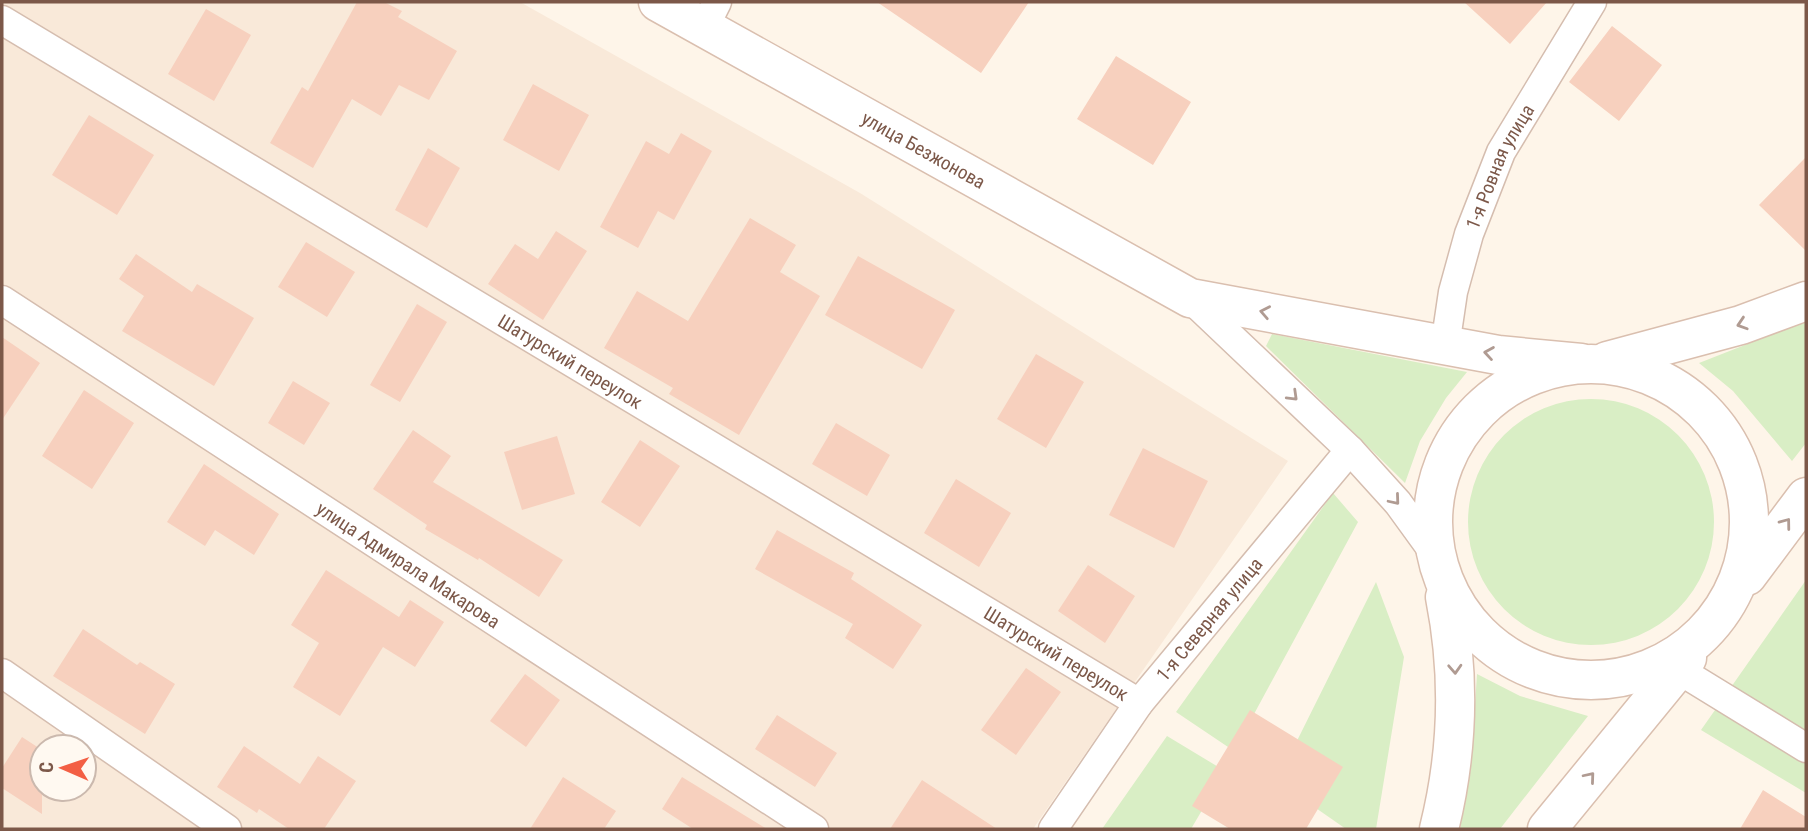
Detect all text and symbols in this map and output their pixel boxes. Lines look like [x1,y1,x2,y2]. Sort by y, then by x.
street label: 1-я Ровная улица [1461,100,1539,232]
street label: улица Безжонова [858,106,990,193]
one-way arrow [1259,305,1271,320]
street label: Шатурский переулок [494,309,647,414]
one-way arrow [1737,316,1749,331]
one-way arrow [1483,346,1495,361]
one-way arrow [1285,387,1298,400]
one-way arrow [1387,492,1399,505]
street label: улица Адмирала Макарова [312,497,505,633]
one-way arrow [1778,519,1791,531]
street label: 1-я Северная улица [1151,553,1267,685]
street label: Шатурский переулок [980,601,1133,706]
one-way arrow [1447,664,1462,675]
north arrow [28,733,98,803]
text: С [35,761,58,773]
one-way arrow [1582,772,1594,785]

